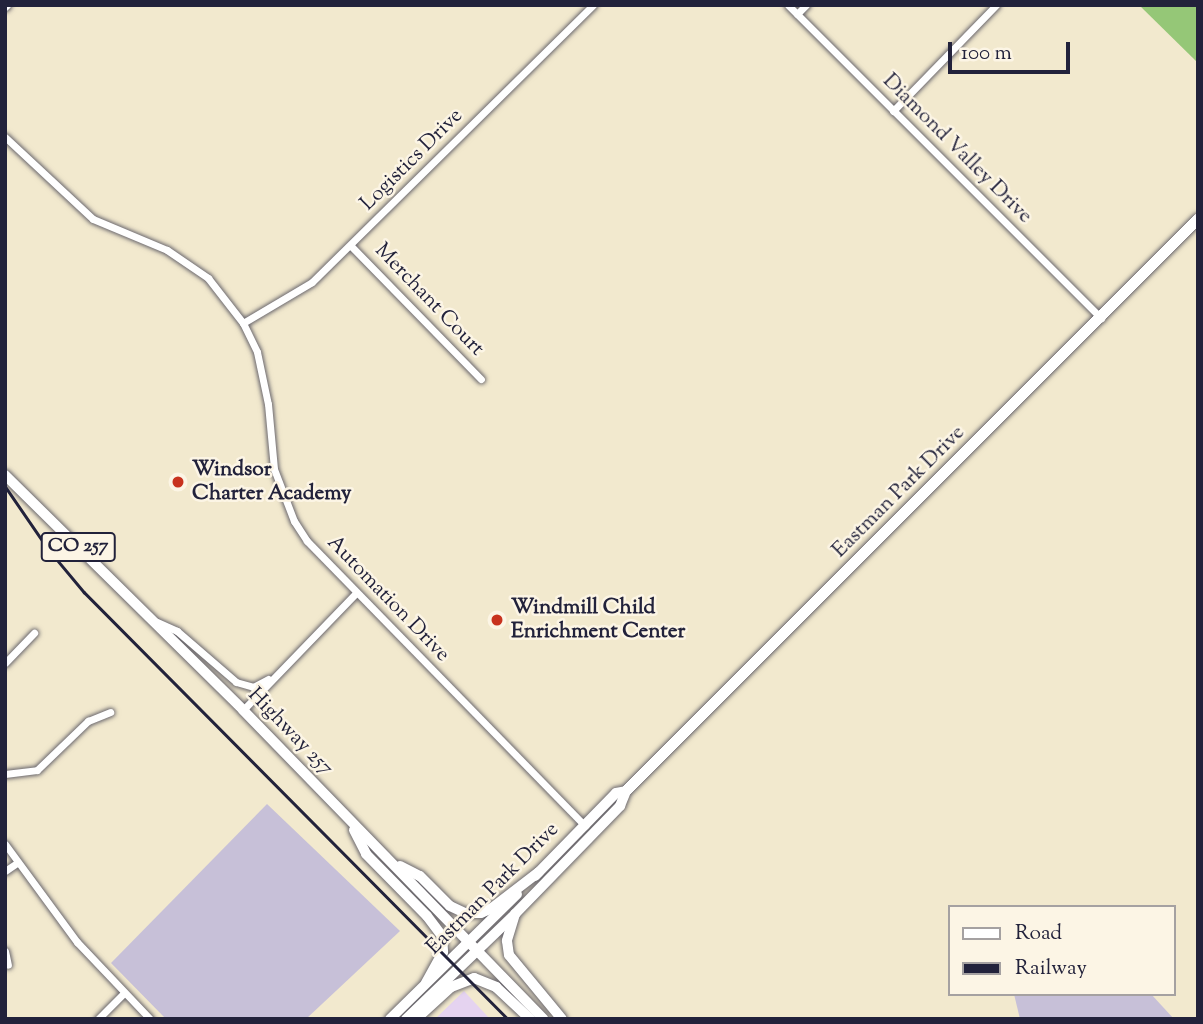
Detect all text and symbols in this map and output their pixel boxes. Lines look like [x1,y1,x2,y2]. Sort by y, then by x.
scale bar [951,28,1074,72]
text: 100 m [961,39,1012,69]
street label: Diamond Valley Drive [877,69,1037,229]
street label: Logistics Drive [356,104,468,216]
street label: Merchant Court [369,238,489,362]
street label: Eastman Park Drive [828,421,970,563]
place label: Windsor Charter Academy [192,457,351,507]
marker: Windsor Charter Academy [170,474,186,490]
street label: Automation Drive [321,531,455,667]
road number: CO 257 [40,532,116,562]
place label: Windmill Child Enrichment Center [511,595,685,645]
marker: Windmill Child Enrichment Center [489,612,505,628]
street label: Highway 257 [242,683,338,781]
street label: Eastman Park Drive [422,818,564,960]
legend [948,905,1175,996]
text: Road [1015,919,1062,949]
text: Railway [1015,954,1087,984]

